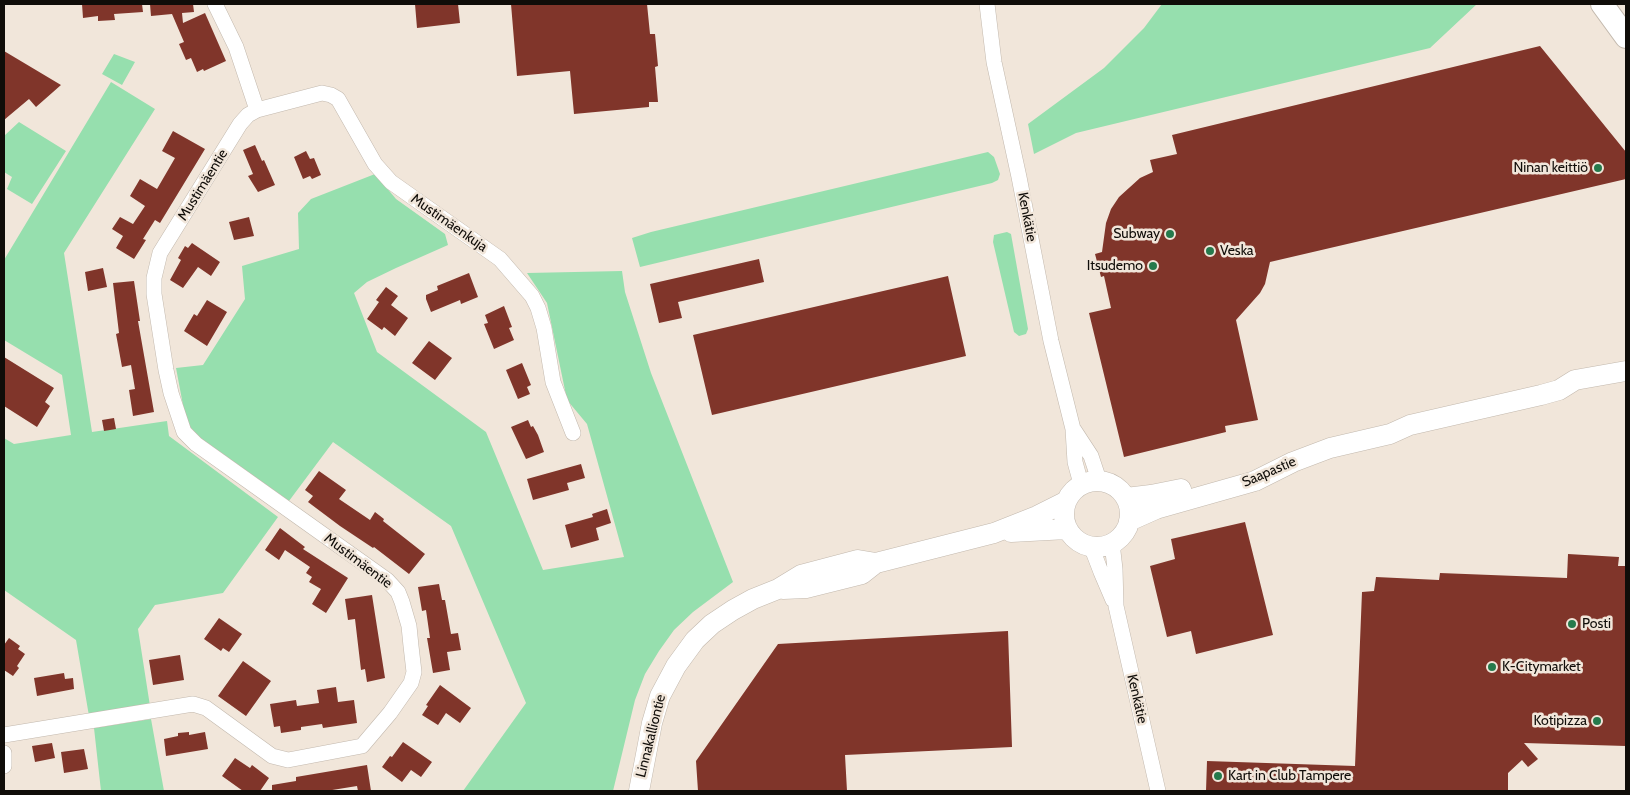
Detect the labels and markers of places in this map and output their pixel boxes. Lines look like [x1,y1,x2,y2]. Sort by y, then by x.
place label: Ninan keittiö [1514,160,1588,176]
marker: Ninan keittiö [1592,162,1604,174]
place label: Subway [1113,226,1160,242]
marker: Subway [1164,228,1176,240]
place label: Veska [1220,243,1254,259]
marker: Veska [1204,245,1216,257]
place label: Itsudemo [1087,258,1143,274]
marker: Itsudemo [1147,260,1159,272]
place label: Posti [1582,616,1611,632]
marker: Posti [1566,618,1578,630]
place label: K-Citymarket [1502,659,1581,675]
marker: K-Citymarket [1486,661,1498,673]
place label: Kotipizza [1534,713,1587,729]
marker: Kotipizza [1591,715,1603,727]
place label: Kart in Club Tampere [1228,768,1351,784]
marker: Kart in Club Tampere [1212,770,1224,782]

